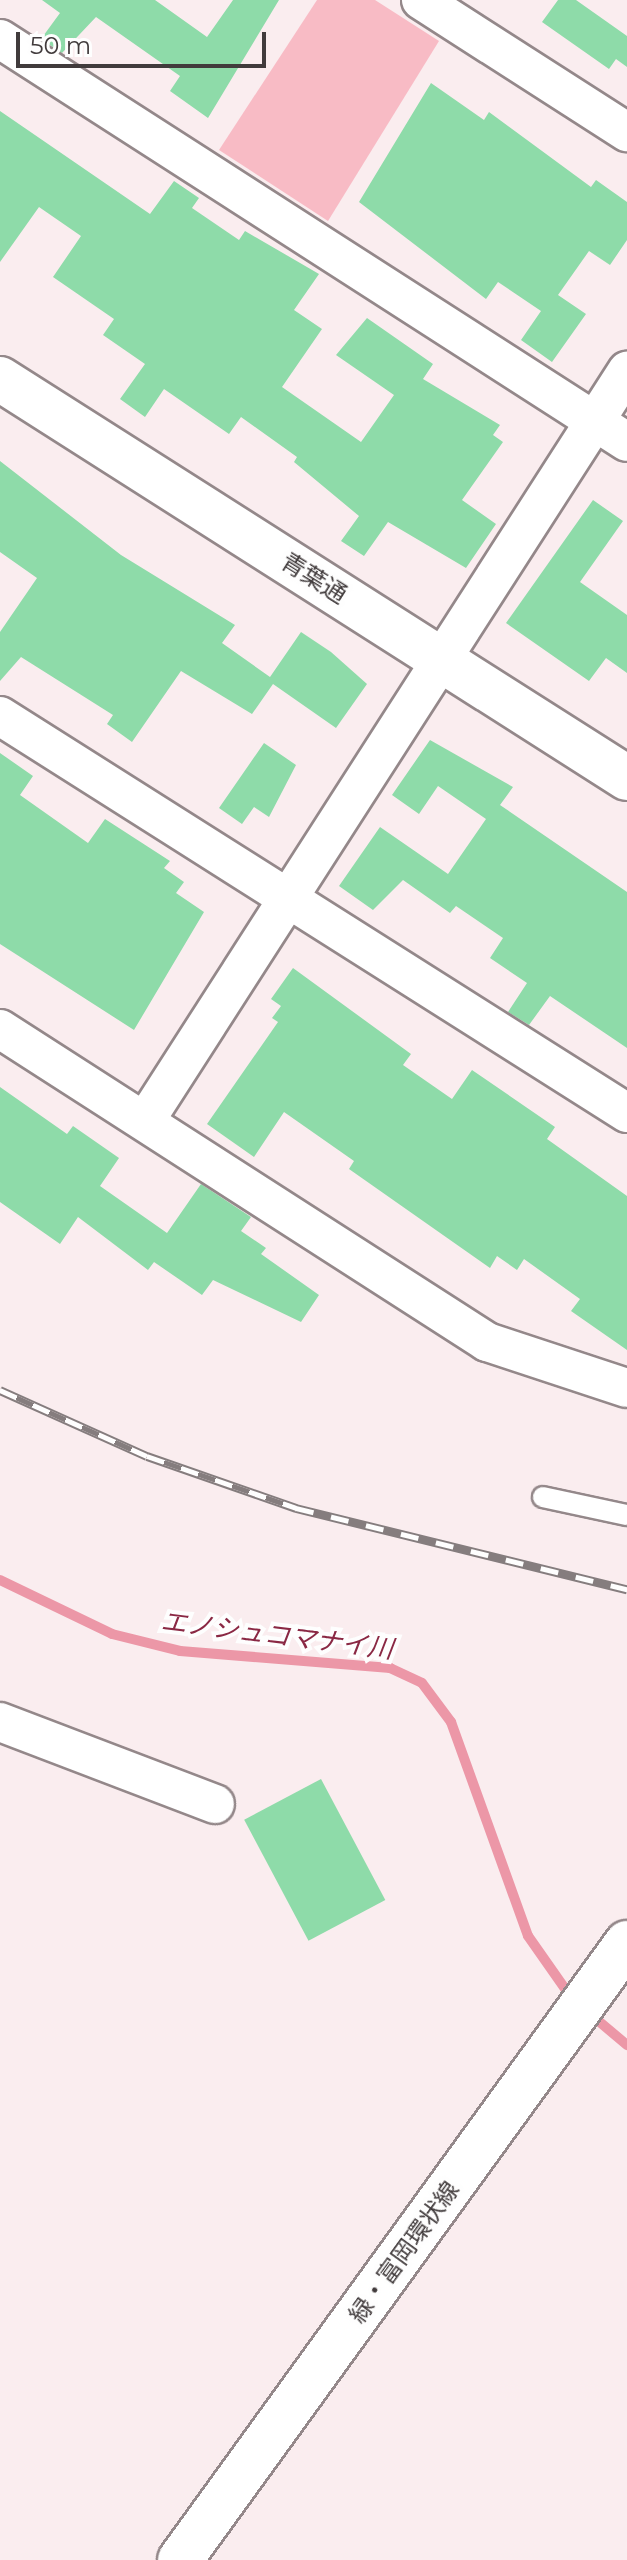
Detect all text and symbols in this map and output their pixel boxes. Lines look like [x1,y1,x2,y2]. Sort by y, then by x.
scale bar [20,16,270,66]
text: 50 m [30,31,91,60]
street label: 青葉通 [276,547,352,609]
water label: エノシュコマナイ川 [159,1606,395,1666]
street label: 緑・富岡環状線 [343,2176,465,2328]

